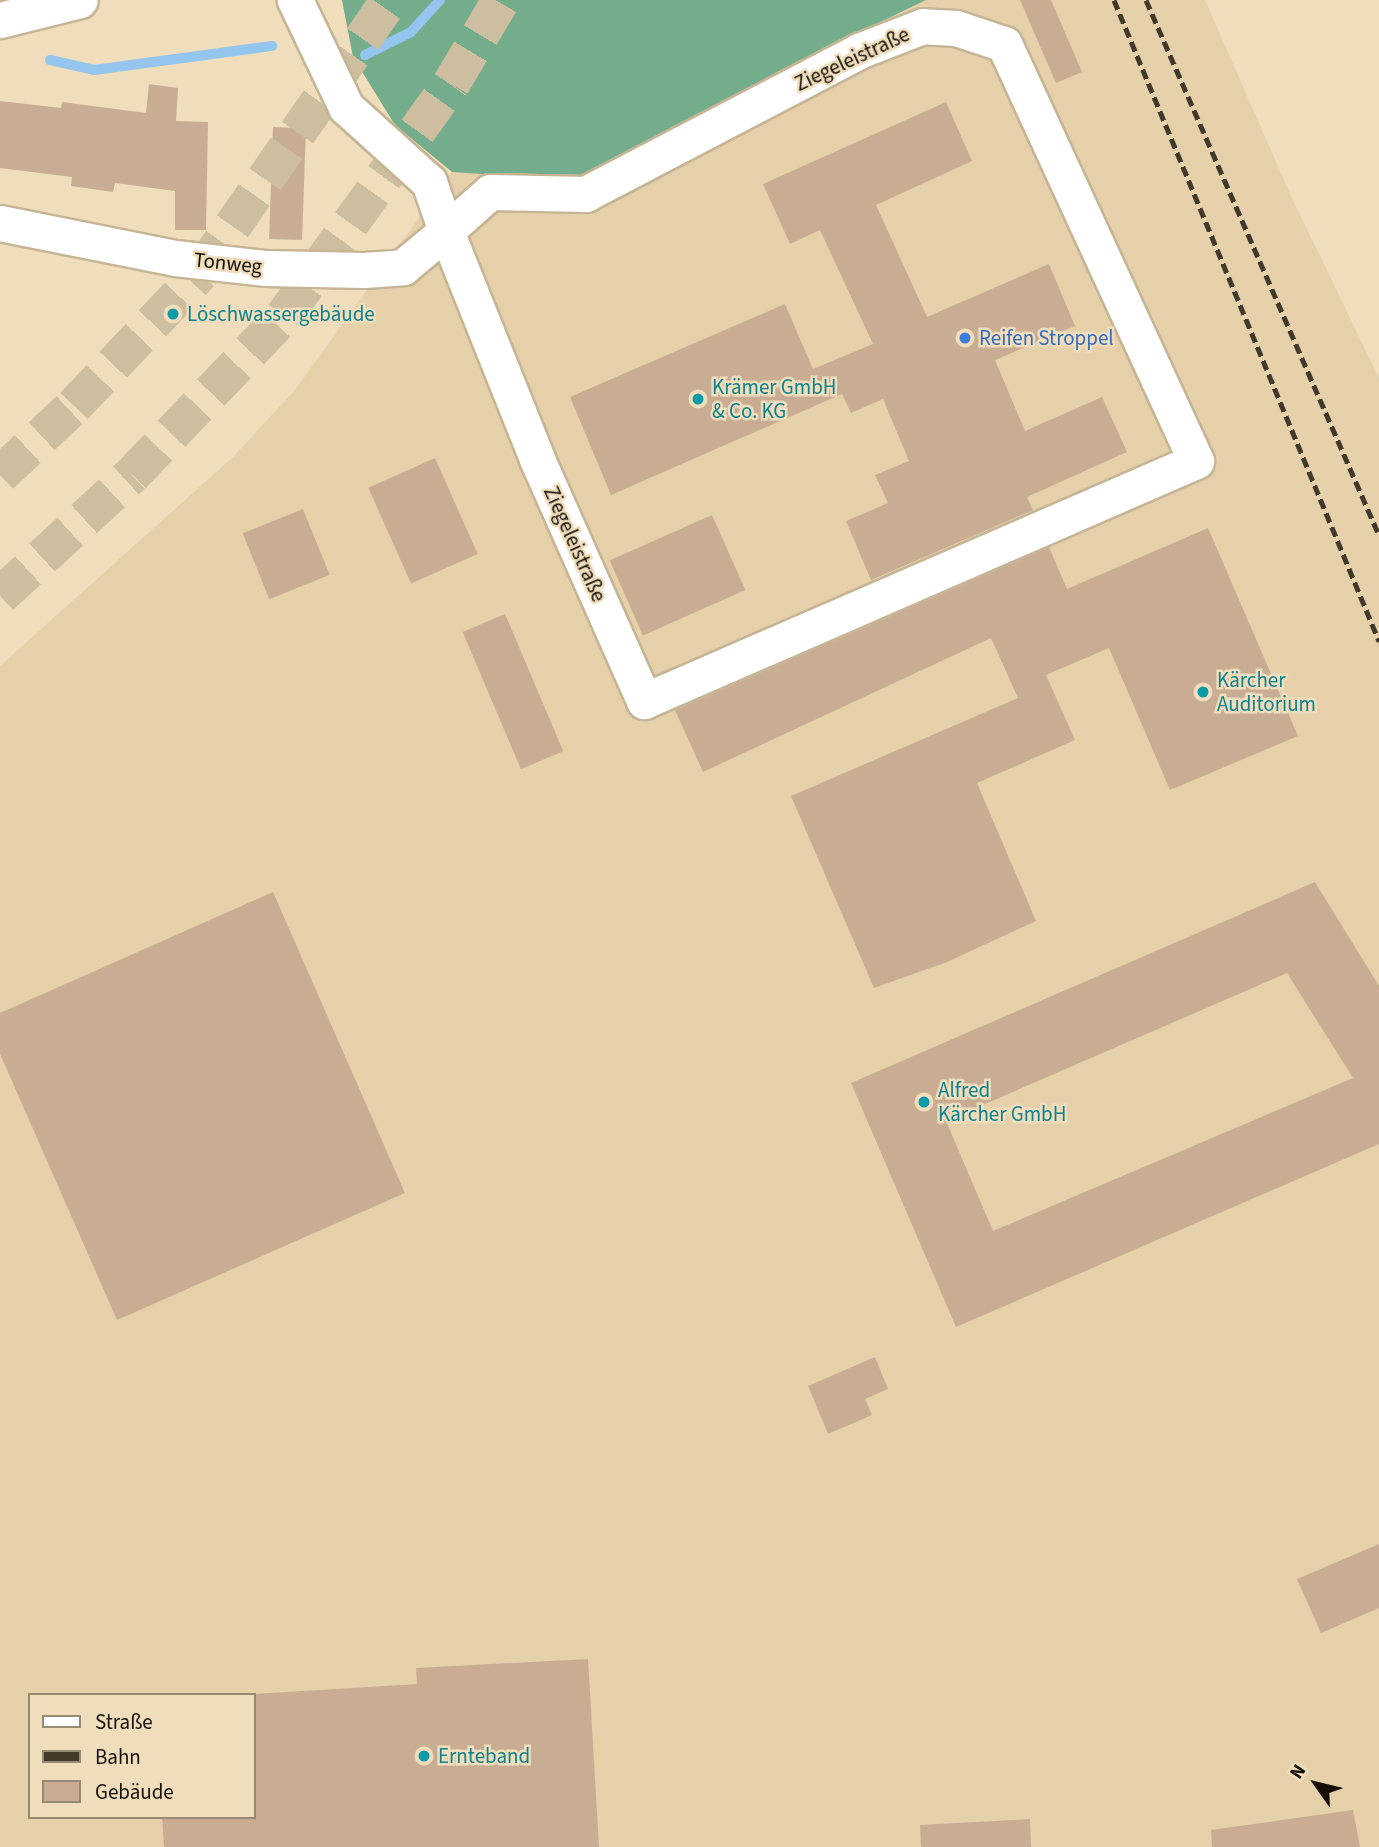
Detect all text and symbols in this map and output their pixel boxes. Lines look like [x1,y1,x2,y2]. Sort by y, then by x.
street label: Ziegeleistraße [791,21,913,97]
street label: Tonweg [193,247,263,279]
place label: Löschwassergebäude [187,301,375,327]
marker: Löschwassergebäude [165,306,181,322]
place label: Reifen Stroppel [979,325,1114,351]
marker: Reifen Stroppel [957,330,973,346]
place label: Krämer GmbH & Co. KG [712,374,837,424]
marker: Krämer GmbH & Co. KG [690,391,706,407]
street label: Ziegeleistraße [538,482,612,606]
place label: Kärcher Auditorium [1217,667,1316,717]
marker: Kärcher Auditorium [1195,684,1211,700]
place label: Alfred Kärcher GmbH [938,1077,1066,1127]
marker: Alfred Kärcher GmbH [916,1094,932,1110]
legend [28,1693,256,1819]
text: Straße [95,1707,153,1737]
text: Bahn [95,1742,141,1772]
place label: Ernteband [438,1743,530,1769]
marker: Ernteband [416,1748,432,1764]
north arrow [1281,1749,1351,1819]
text: N [1283,1759,1313,1785]
text: Gebäude [95,1777,174,1807]

